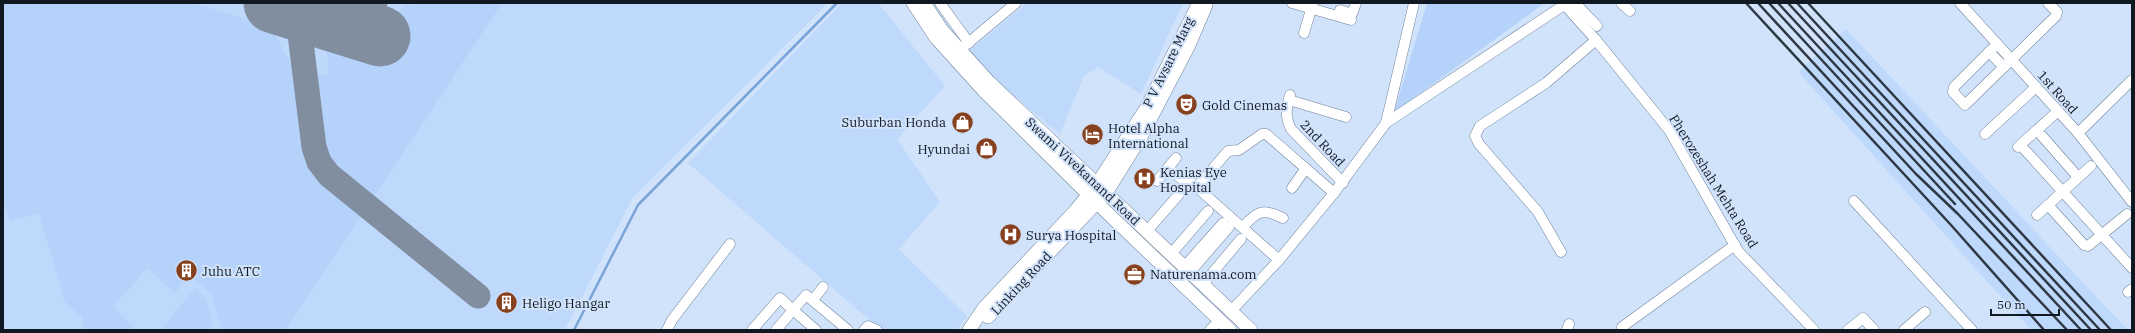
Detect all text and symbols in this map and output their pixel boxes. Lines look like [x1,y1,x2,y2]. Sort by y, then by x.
street label: P V Avsare Marg [1139,14,1198,110]
street label: 1st Road [2034,67,2082,118]
theatre icon: Gold Cinemas [1173,92,1199,118]
place label: Gold Cinemas [1202,97,1287,114]
shop icon: Suburban Honda [949,109,975,135]
street label: Pherozeshah Mehta Road [1665,111,1762,251]
place label: Suburban Honda [842,114,946,131]
street label: Swami Vivekanand Road [1022,114,1144,229]
street label: 2nd Road [1297,116,1349,170]
place label: Hotel Alpha International [1108,120,1189,152]
hotel icon: Hotel Alpha International [1080,122,1106,148]
shop icon: Hyundai [973,136,999,162]
place label: Hyundai [917,141,970,158]
place label: Kenias Eye Hospital [1160,164,1227,196]
hospital icon: Kenias Eye Hospital [1131,166,1157,192]
hospital icon: Surya Hospital [997,222,1023,248]
place label: Surya Hospital [1026,227,1116,244]
street label: Linking Road [987,248,1055,319]
building icon: Juhu ATC [174,258,200,284]
office icon: Naturenama.com [1122,261,1148,287]
place label: Juhu ATC [202,263,260,280]
place label: Naturenama.com [1150,266,1257,283]
building icon: Heligo Hangar [494,290,520,316]
scale bar [1991,291,2059,317]
place label: Heligo Hangar [522,295,610,312]
text: 50 m [1997,297,2026,312]

